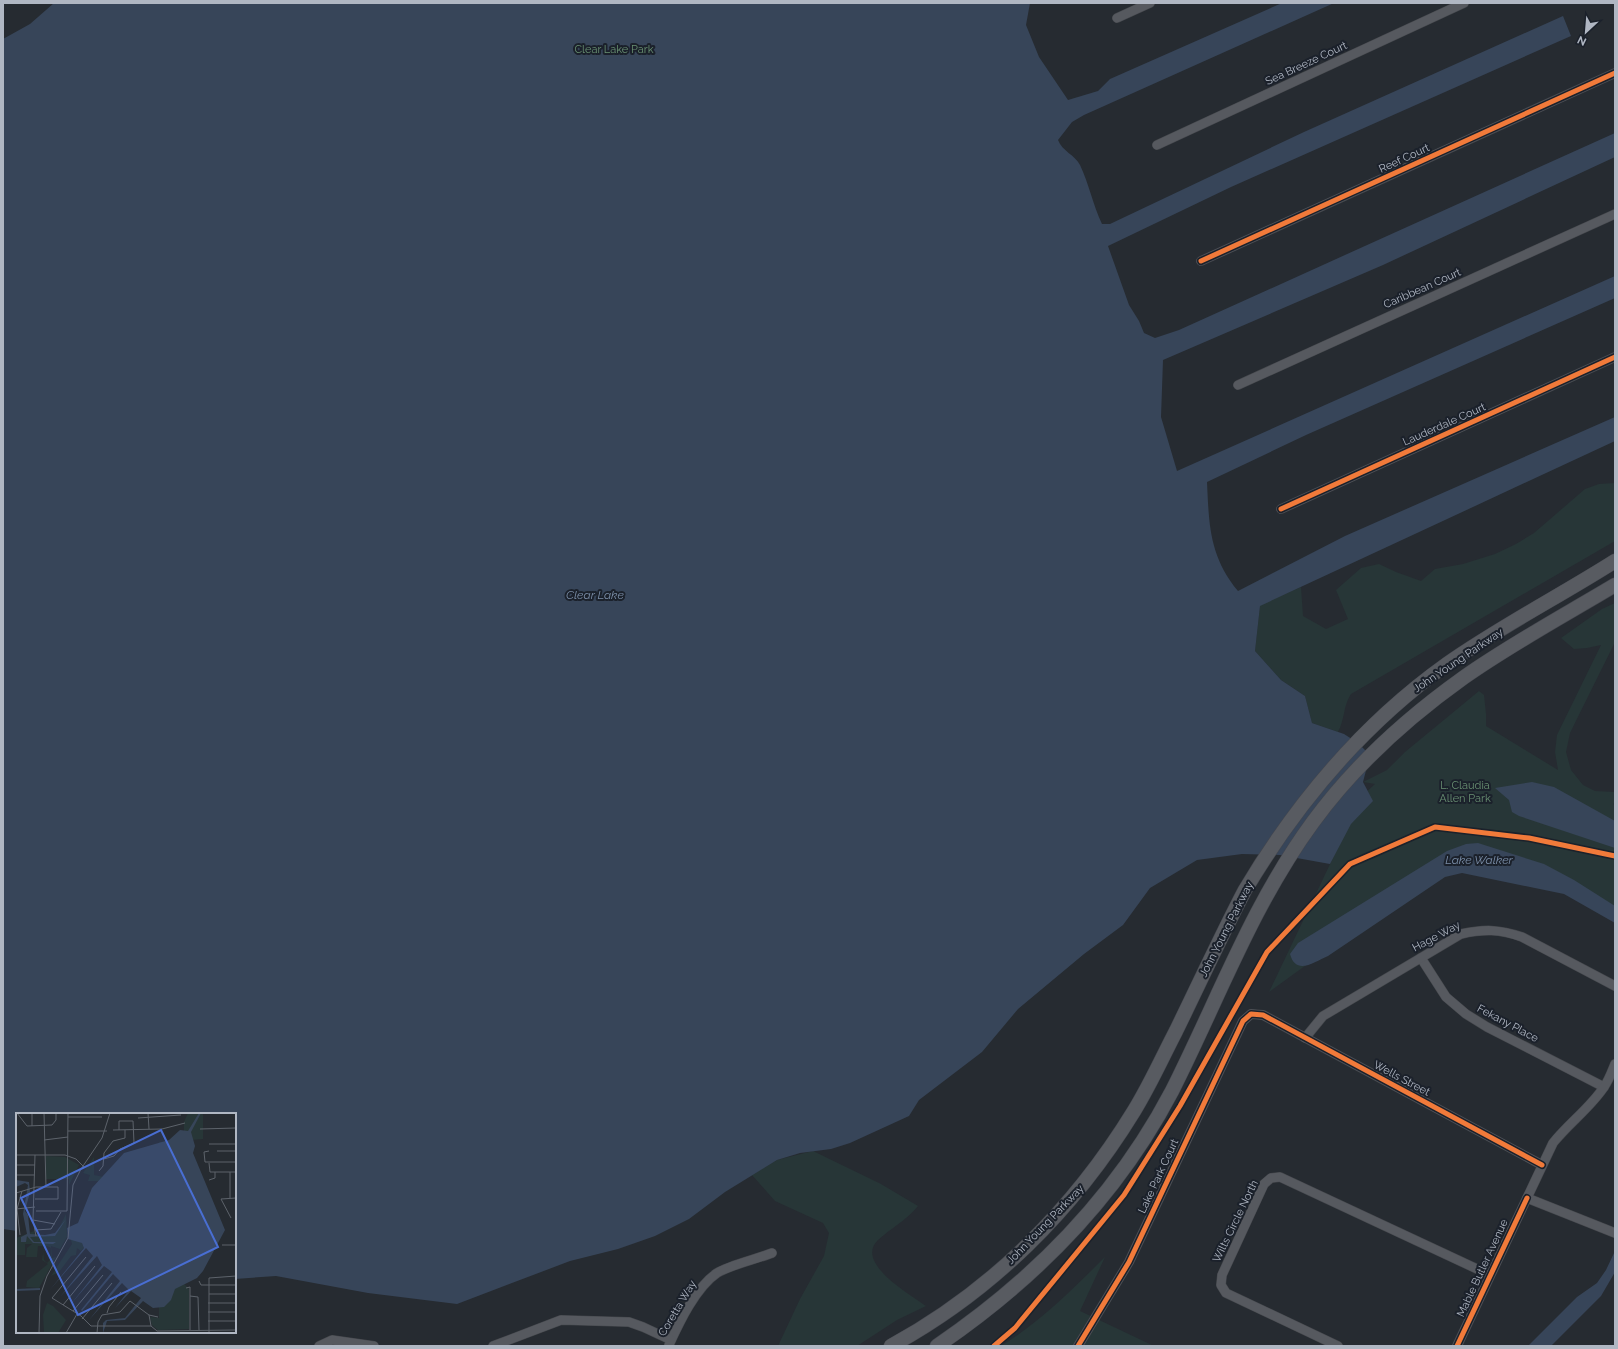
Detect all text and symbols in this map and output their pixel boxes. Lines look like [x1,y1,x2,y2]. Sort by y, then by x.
north arrow [1566,12,1606,52]
text: N [1575,33,1588,48]
street label: Sea Breeze Court [1263,39,1349,88]
park label: Clear Lake Park [574,43,654,56]
street label: Reef Court [1377,141,1432,176]
street label: Caribbean Court [1382,265,1463,311]
street label: Lauderdale Court [1401,400,1488,449]
water label: Clear Lake [566,588,624,602]
street label: John Young Parkway [1411,626,1506,695]
park label: L. Claudia Allen Park [1439,779,1491,805]
water label: Lake Walker [1445,853,1514,867]
street label: John Young Parkway [1197,879,1256,979]
street label: Hage Way [1410,918,1462,954]
street label: Fekany Place [1475,1002,1541,1045]
street label: Wells Street [1371,1058,1432,1099]
inset map [16,1113,236,1333]
street label: Lake Park Court [1136,1137,1182,1216]
street label: Wilts Circle North [1210,1178,1261,1264]
street label: John Young Parkway [1004,1182,1087,1267]
street label: Mable Butler Avenue [1454,1217,1511,1319]
street label: Coretta Way [656,1278,699,1338]

